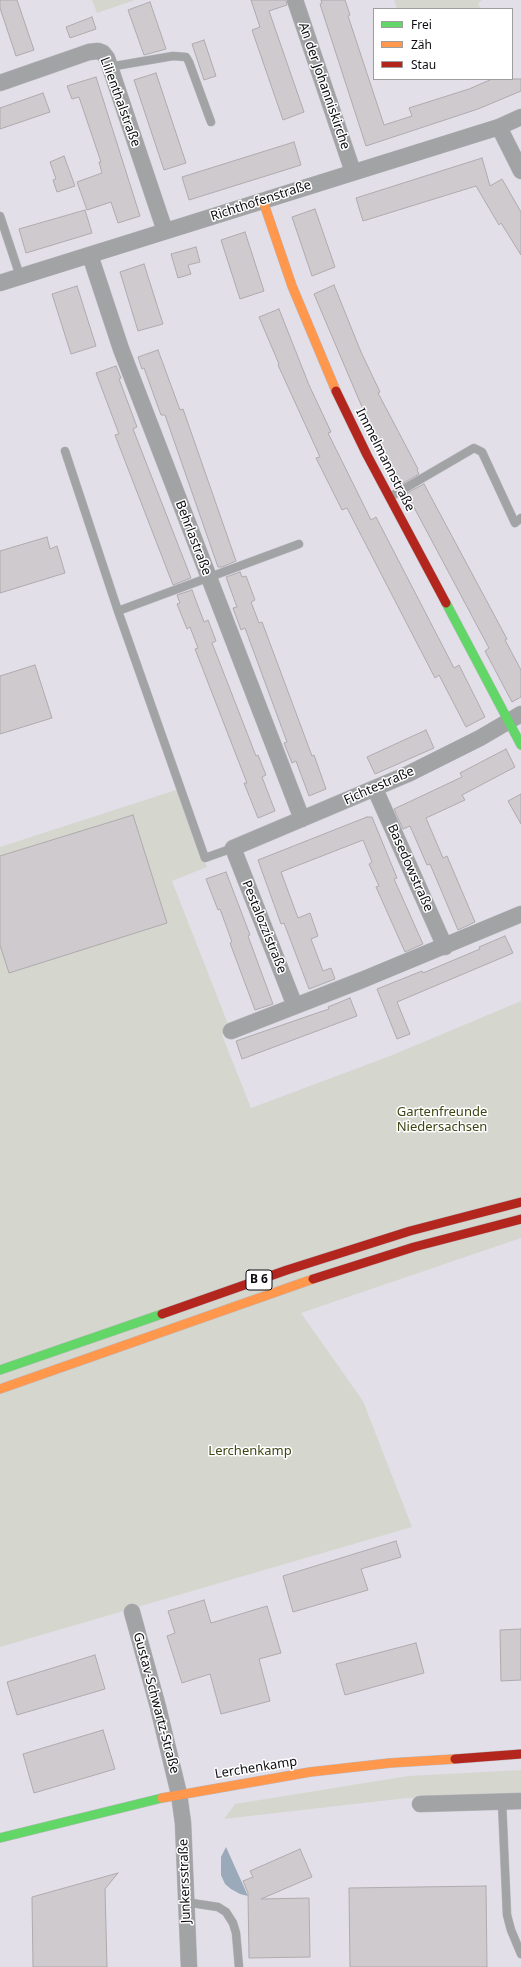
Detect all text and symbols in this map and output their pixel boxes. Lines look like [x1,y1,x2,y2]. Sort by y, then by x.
legend [373,8,513,80]
text: Frei [411,16,432,33]
street label: An der Johanniskirche [295,20,353,152]
text: Zäh [411,36,432,53]
street label: Lilienthalstraße [97,55,143,149]
text: Stau [411,56,436,73]
street label: Richthofenstraße [209,177,313,225]
street label: Immelmannstraße [352,406,418,514]
street label: Behrlastraße [172,498,214,578]
street label: Fichtestraße [341,764,417,808]
street label: Basedowstraße [384,822,436,914]
street label: Pestalozzistraße [238,878,290,976]
park label: Gartenfreunde Niedersachsen [397,1104,487,1135]
road number: B 6 [246,1270,272,1290]
park label: Lerchenkamp [208,1443,292,1459]
street label: Gustav-Schwartz-Straße [130,1631,182,1775]
street label: Lerchenkamp [214,1754,298,1782]
street label: Junkersstraße [176,1839,194,1923]

